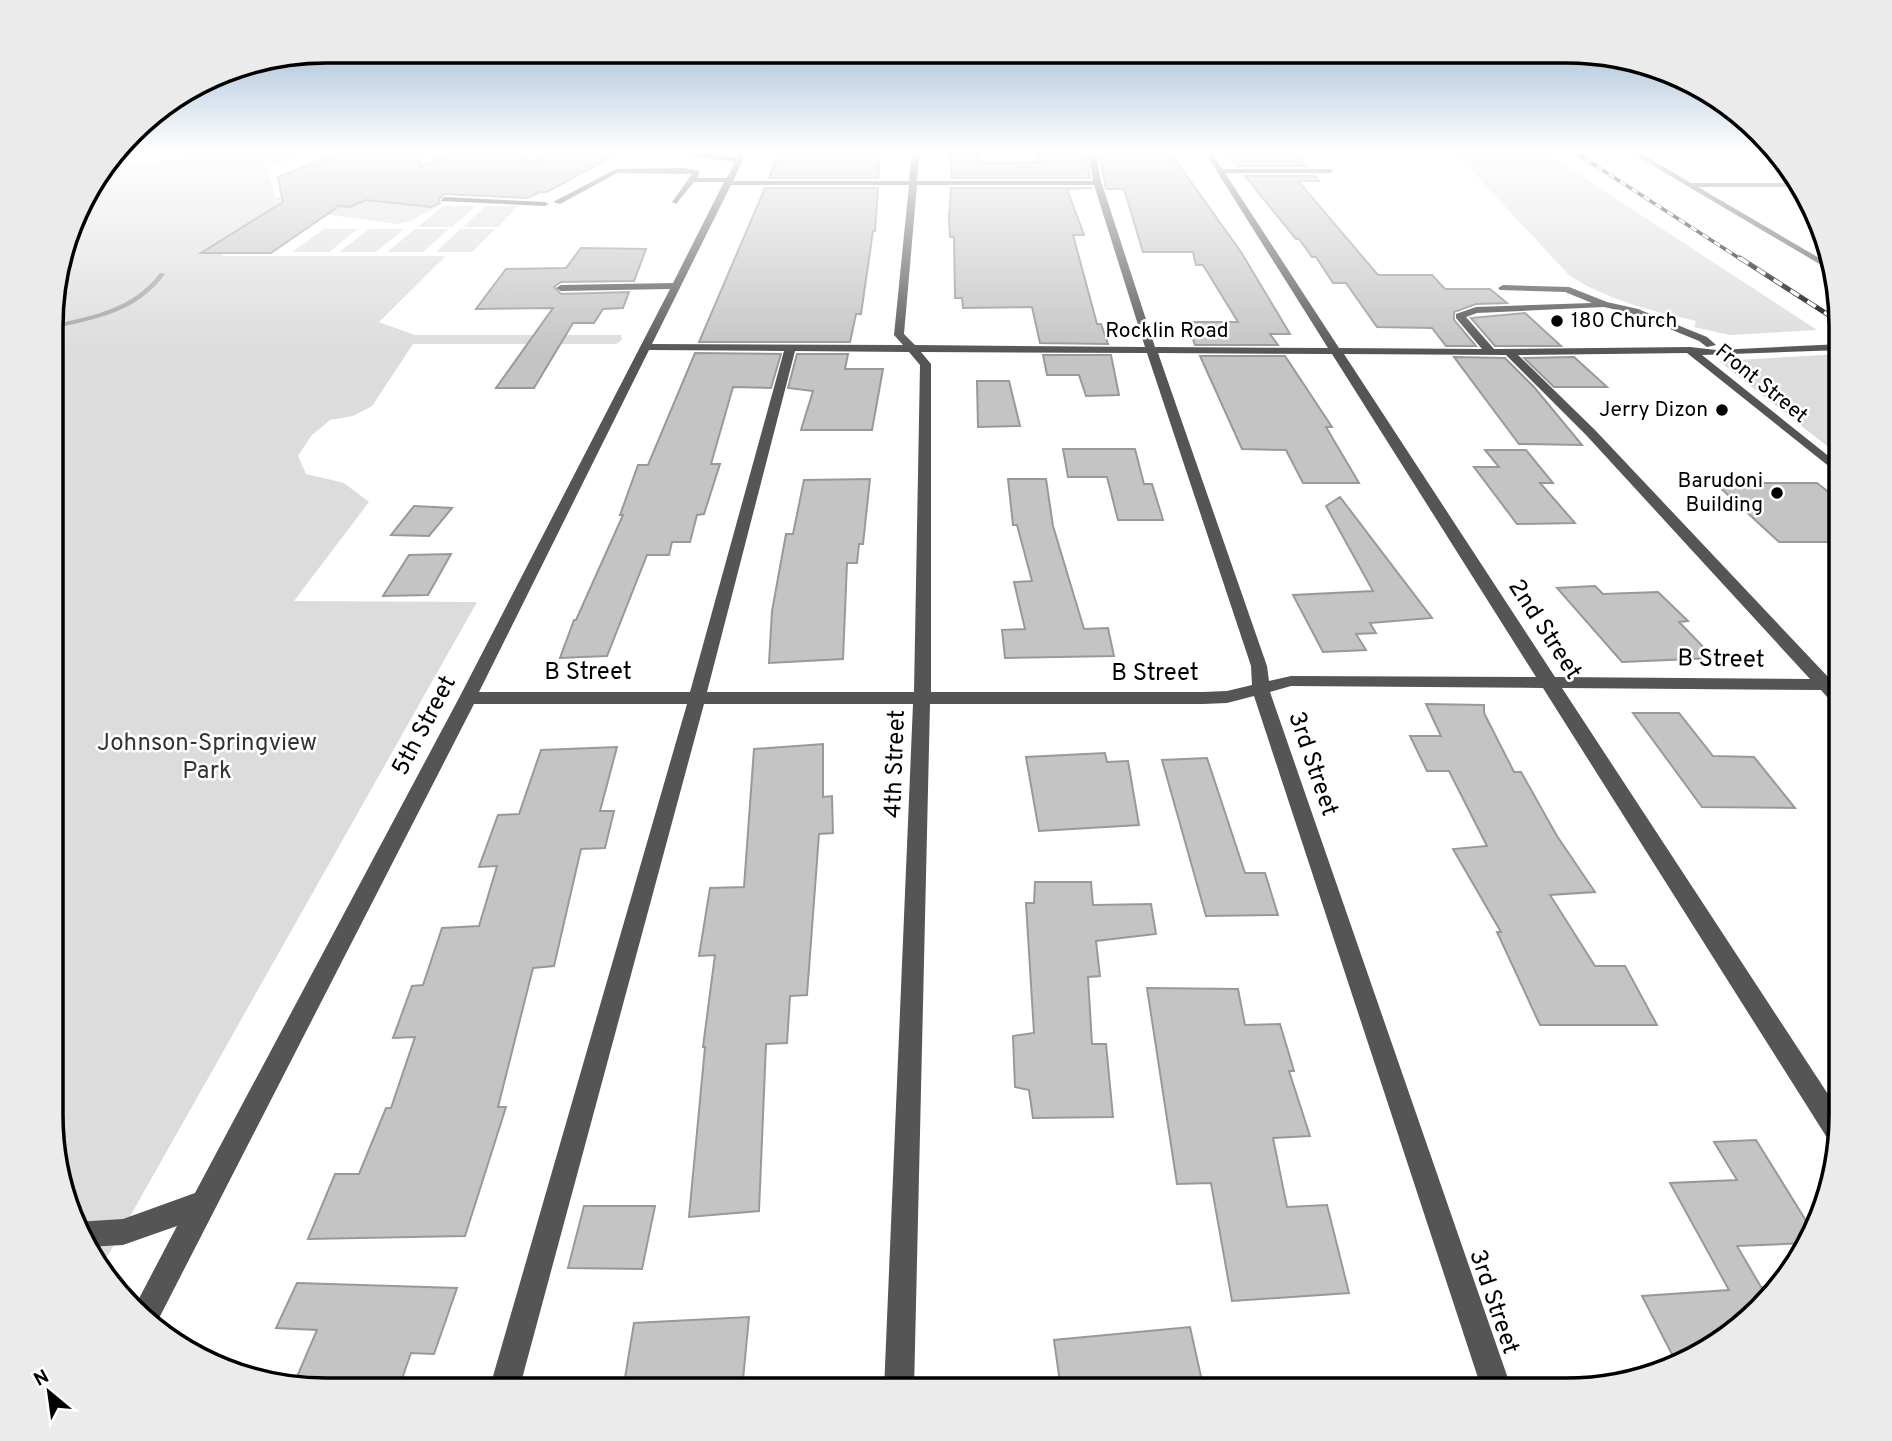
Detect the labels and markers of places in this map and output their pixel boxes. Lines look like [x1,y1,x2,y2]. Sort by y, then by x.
place label: 180 Church [1571,308,1677,335]
marker: 180 Church [1549,313,1565,329]
place label: Jerry Dizon [1599,397,1708,424]
marker: Jerry Dizon [1714,402,1730,418]
place label: Barudoni Building [1677,468,1763,519]
marker: Barudoni Building [1769,485,1785,501]

